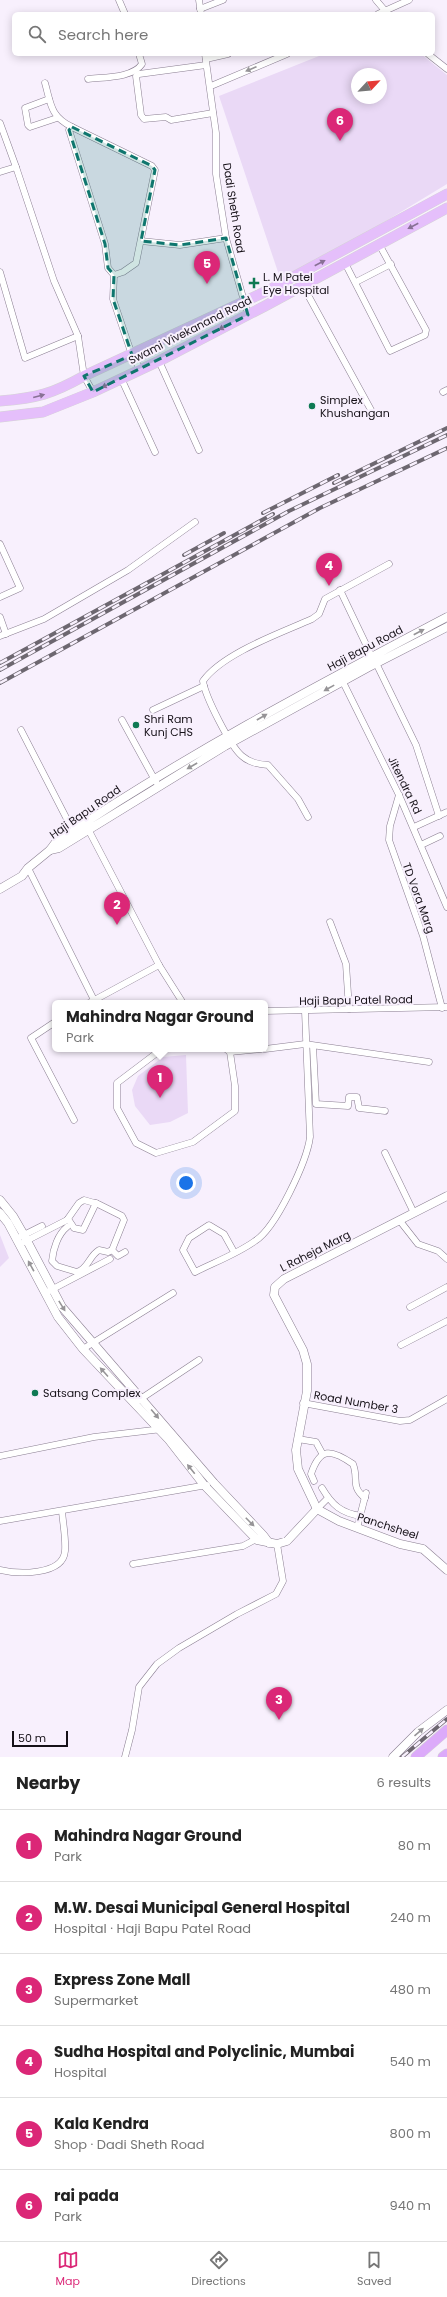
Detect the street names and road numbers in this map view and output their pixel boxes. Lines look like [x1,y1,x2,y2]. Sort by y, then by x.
street label: Dadi Sheth Road [219,162,249,254]
street label: Swami Vivekanand Road [126,292,254,368]
street label: Haji Bapu Road [324,621,406,675]
street label: Jitendra Rd [384,753,426,817]
street label: Haji Bapu Road [46,781,124,843]
street label: TD Vora Marg [399,860,439,936]
street label: Haji Bapu Patel Road [299,991,413,1009]
street label: L Raheja Marg [277,1226,353,1276]
street label: Road Number 3 [313,1387,399,1417]
street label: Panchsheel [355,1509,421,1543]

